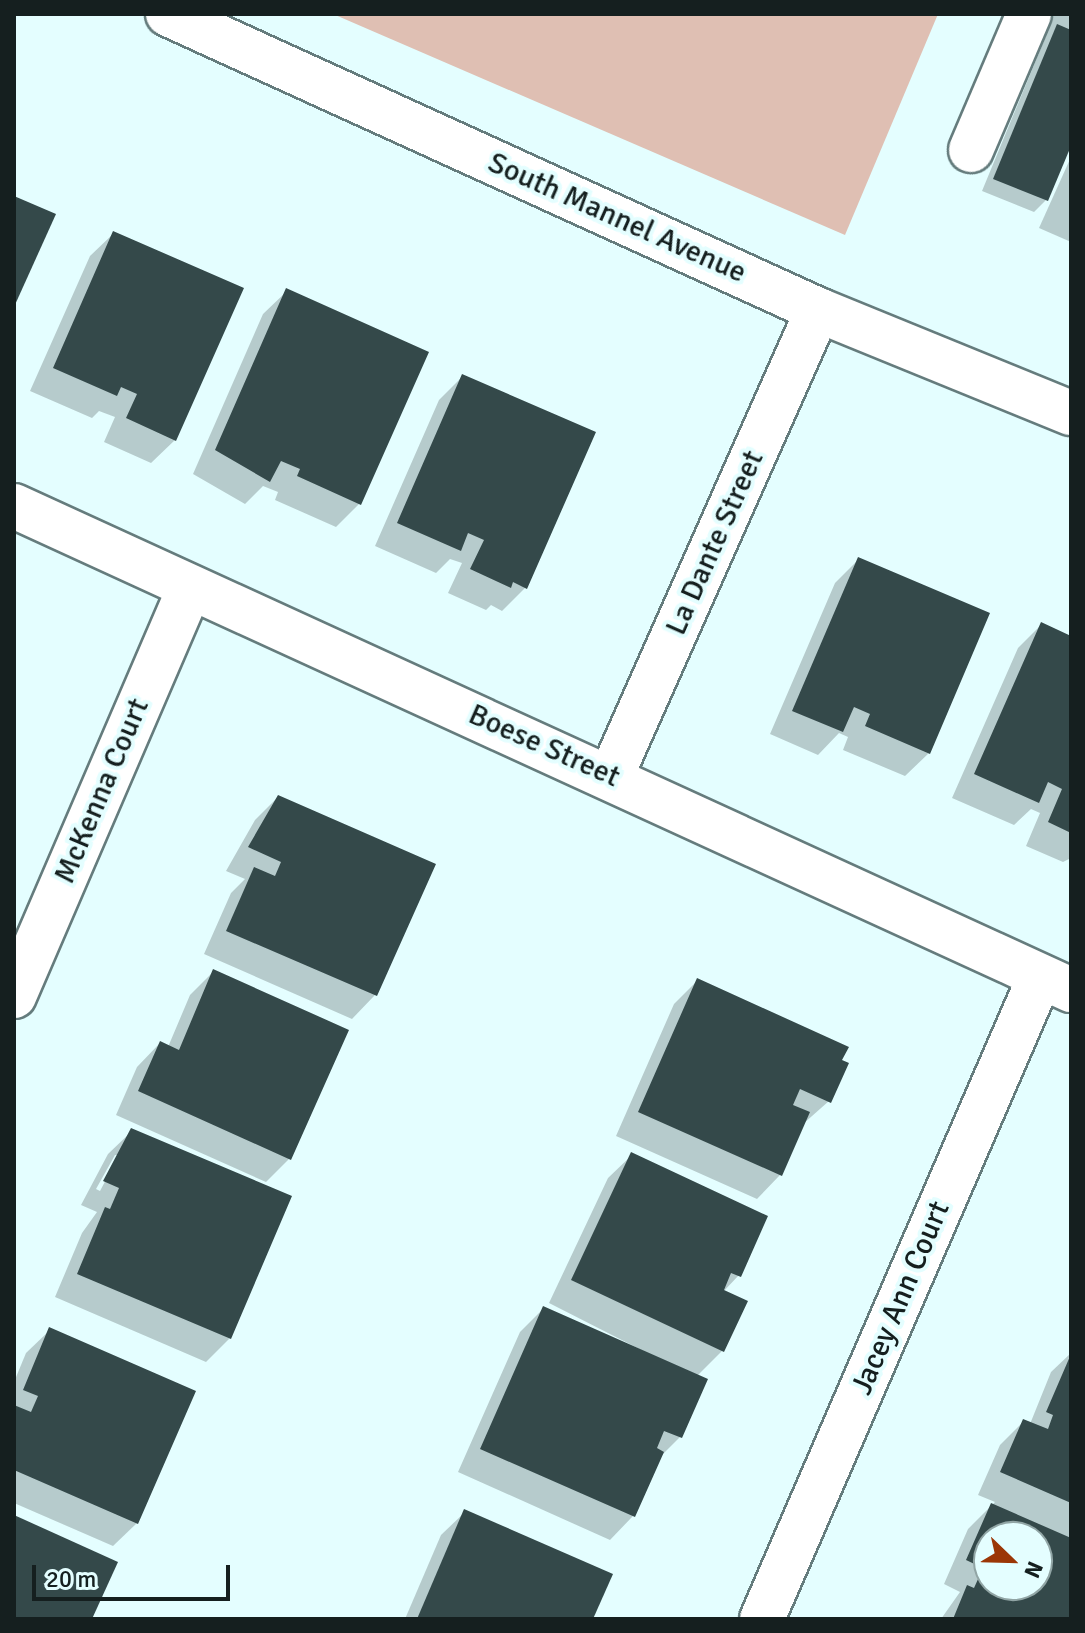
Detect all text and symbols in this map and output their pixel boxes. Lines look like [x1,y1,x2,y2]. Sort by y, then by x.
street label: South Mannel Avenue [482,145,752,291]
street label: La Dante Street [658,445,772,641]
street label: McKenna Court [47,693,157,889]
street label: Boese Street [463,697,625,795]
street label: Jacey Ann Court [844,1196,958,1400]
north arrow [973,1521,1053,1601]
scale bar [36,1549,234,1599]
text: N [1018,1557,1049,1582]
text: 20 m [46,1564,96,1594]

